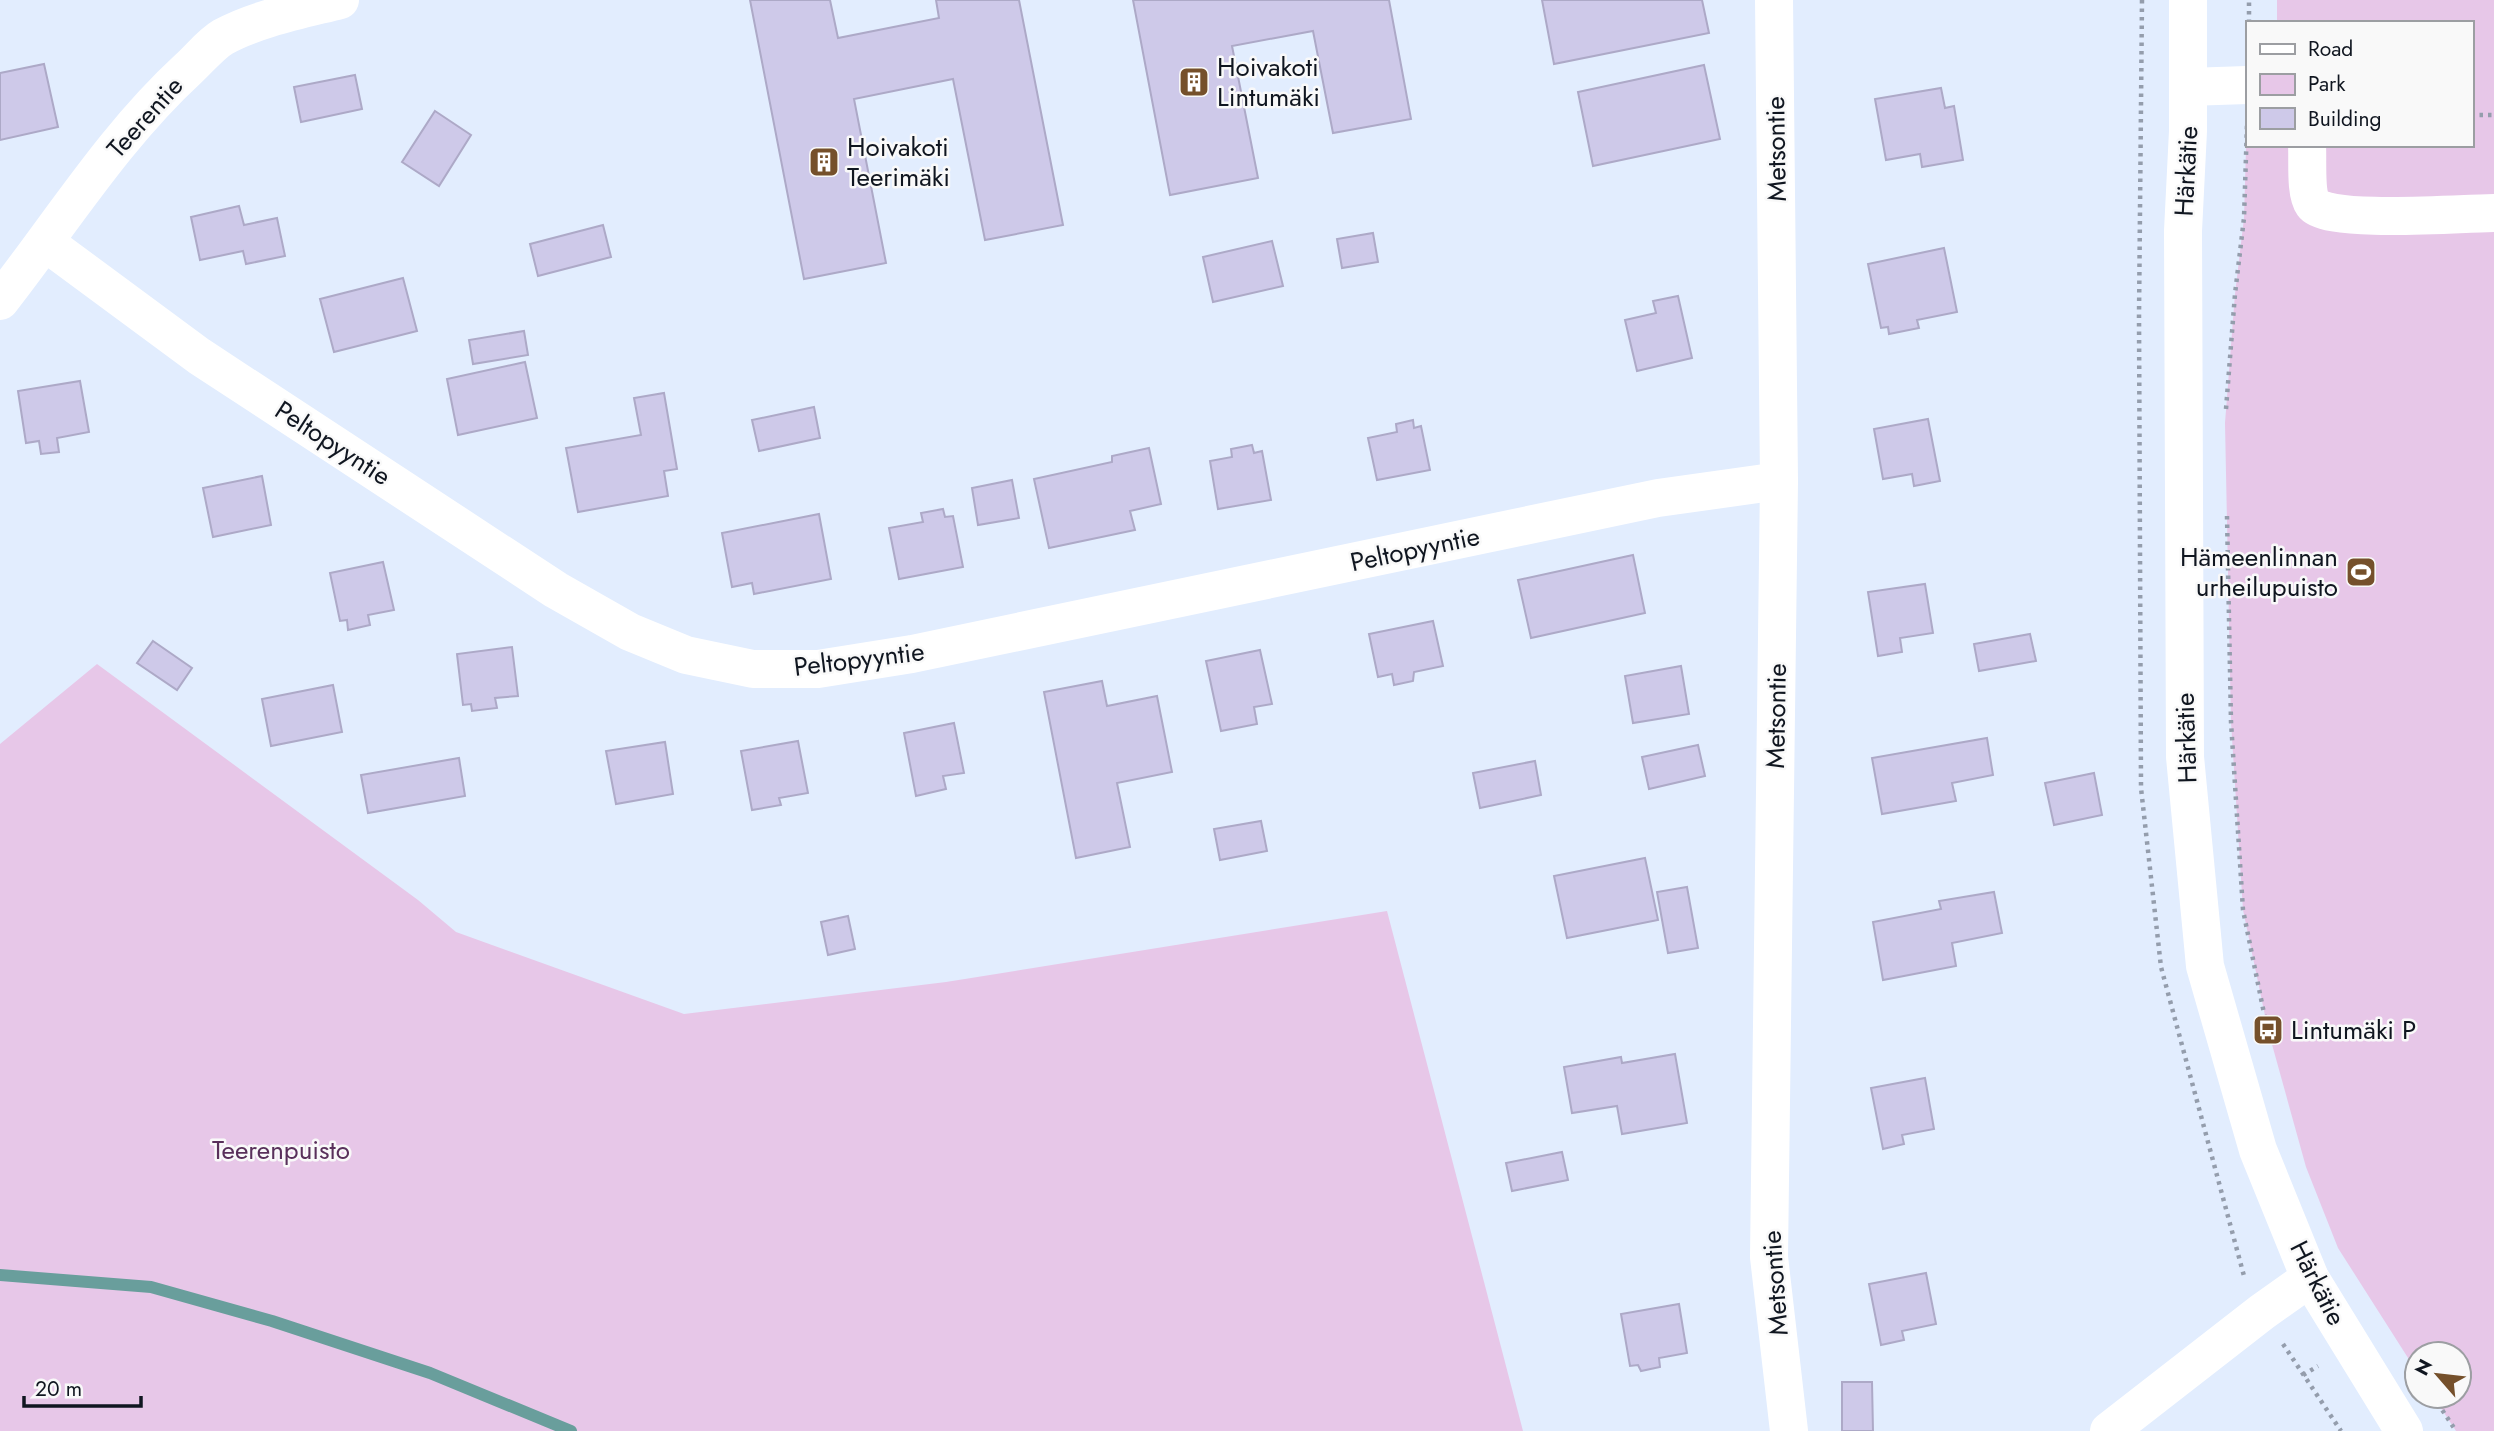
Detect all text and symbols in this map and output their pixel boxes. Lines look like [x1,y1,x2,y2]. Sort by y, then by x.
legend [2246,21,2473,147]
text: Road [2308,34,2353,64]
place label: Hoivakoti Lintumäki [1217,48,1320,116]
building icon: Hoivakoti Lintumäki [1177,65,1211,99]
street label: Teerentie [98,68,192,166]
text: Park [2308,69,2346,99]
street label: Metsontie [1756,96,1796,202]
text: Building [2308,104,2381,134]
street label: Härkätie [2165,125,2207,217]
place label: Hoivakoti Teerimäki [847,128,950,196]
building icon: Hoivakoti Teerimäki [807,145,841,179]
street label: Peltopyyntie [268,391,398,495]
street label: Peltopyyntie [1347,517,1483,581]
place label: Hämeenlinnan urheilupuisto [2180,538,2338,606]
sports icon: Hämeenlinnan urheilupuisto [2344,555,2378,589]
street label: Peltopyyntie [791,632,927,686]
street label: Metsontie [1756,663,1796,769]
street label: Härkätie [2165,692,2207,784]
place label: Lintumäki P [2291,1011,2416,1049]
bus stop icon: Lintumäki P [2251,1013,2285,1047]
park label: Teerenpuisto [212,1131,350,1169]
street label: Metsontie [1752,1229,1798,1337]
street label: Härkätie [2281,1234,2355,1332]
north arrow [2403,1340,2473,1410]
text: N [2408,1354,2439,1380]
scale bar [24,1364,142,1408]
text: 20 m [35,1374,82,1404]

